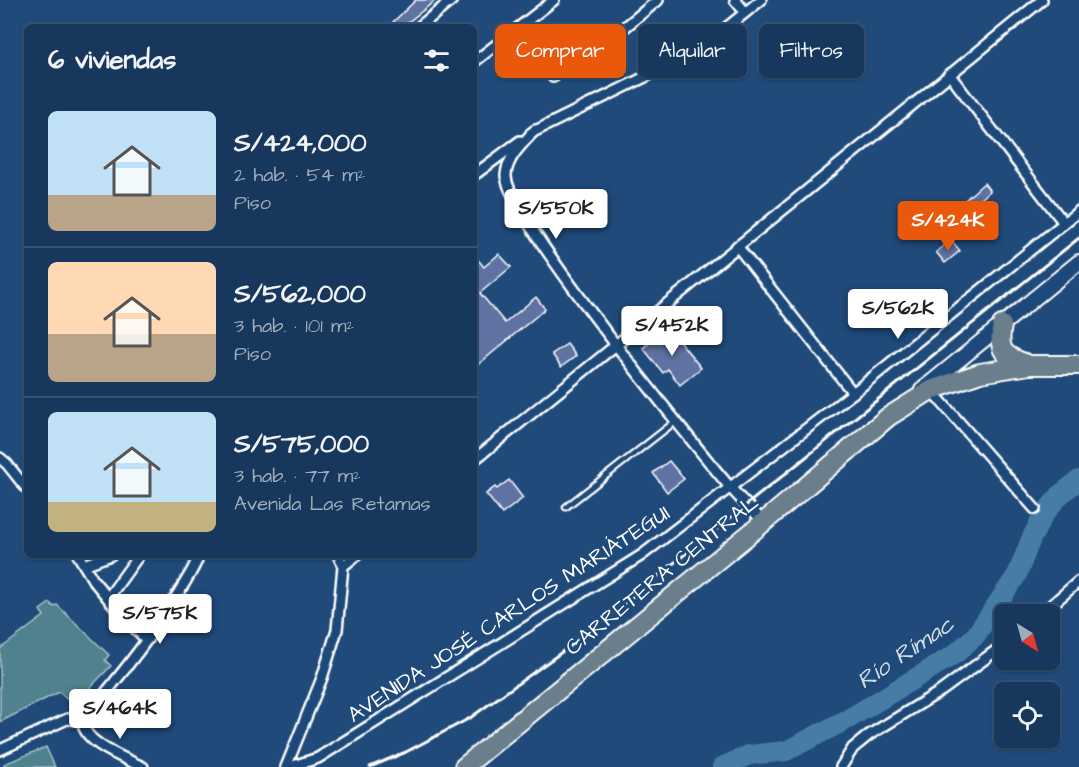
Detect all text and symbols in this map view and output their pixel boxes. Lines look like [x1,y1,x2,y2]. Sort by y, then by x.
chip: Comprar [495,24,626,78]
chip: Alquilar [638,24,747,78]
chip: Filtros [759,24,864,78]
text: 6 viviendas [48,42,176,78]
icon: filters [420,44,453,77]
text: S/424,000 [234,125,367,161]
icon: home [96,135,168,207]
text: 2 hab. · 54 m² [234,161,365,189]
text: Piso [234,189,271,217]
pin: S/550K [507,189,605,240]
text: S/550K [519,194,594,222]
pin: S/424K [899,201,997,252]
text: S/424K [912,206,984,234]
text: S/562,000 [234,276,366,312]
icon: home [96,286,168,358]
pin: S/562K [849,289,947,340]
text: S/562K [862,294,934,322]
pin: S/452K [623,306,721,357]
text: S/452K [635,311,709,339]
text: 3 hab. · 101 m² [234,312,354,340]
text: Piso [234,340,271,368]
text: S/575,000 [234,426,369,462]
icon: home [96,436,168,508]
text: 3 hab. · 77 m² [234,462,361,490]
street label: CARRETERA CENTRAL [559,487,765,663]
text: Avenida Las Retamas [234,490,431,518]
street label: AVENIDA JOSÉ CARLOS MARIÁTEGUI [342,498,676,730]
pin: S/575K [111,594,209,645]
text: S/575K [123,599,197,627]
north arrow [994,604,1060,670]
map controls [994,604,1060,748]
water label: Río Rímac [850,607,962,698]
button: locate [994,682,1060,748]
pin: S/464K [71,689,169,740]
text: S/464K [83,694,157,722]

